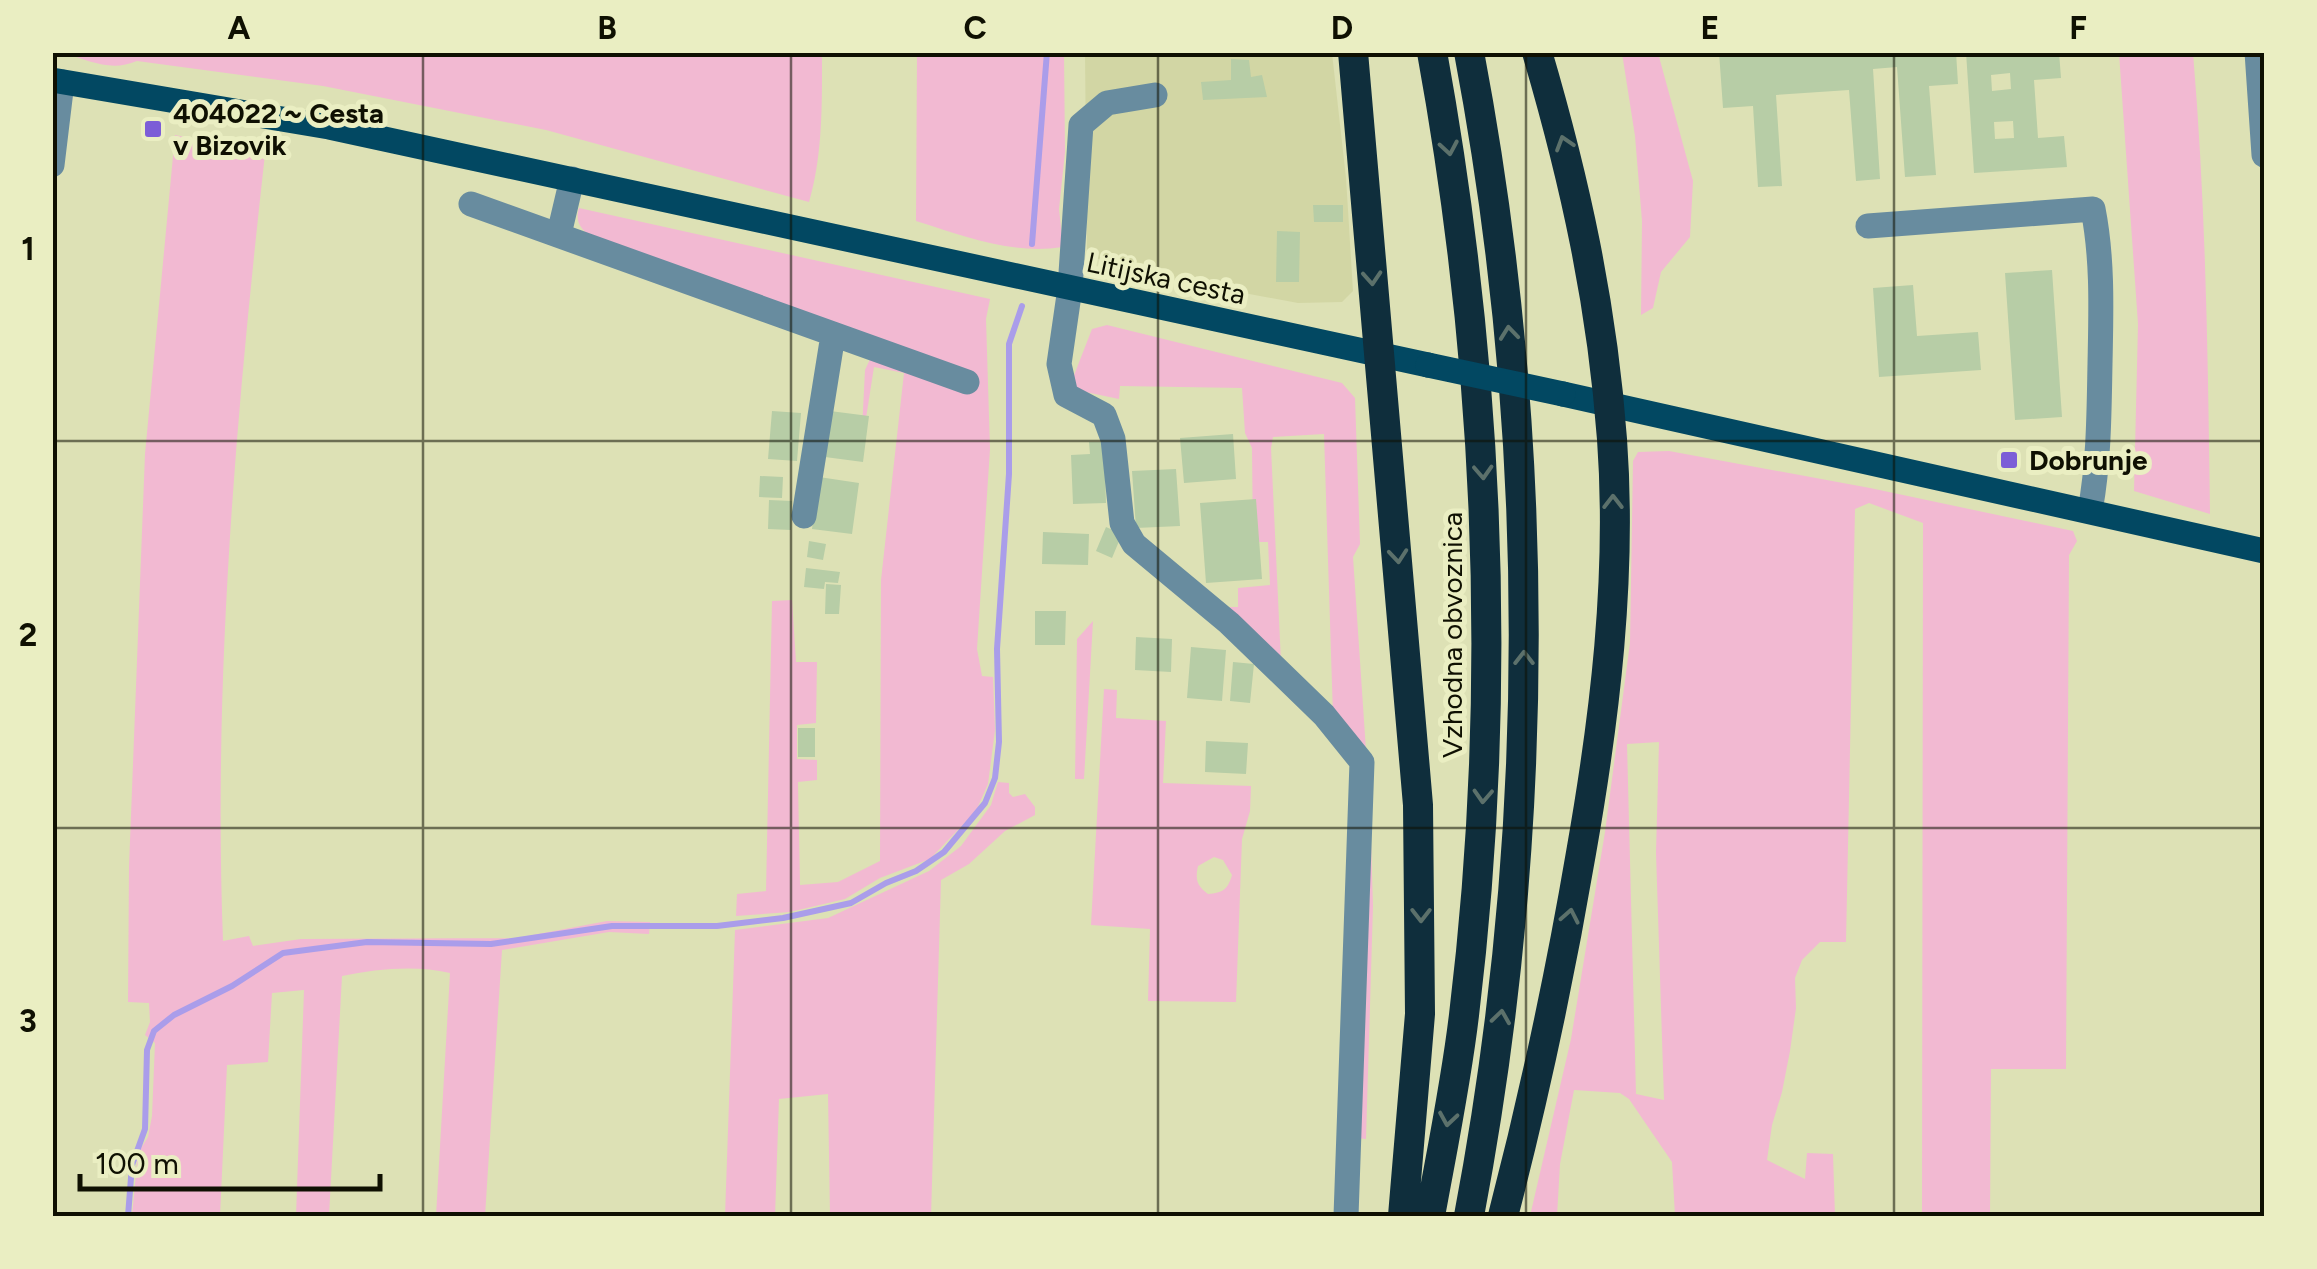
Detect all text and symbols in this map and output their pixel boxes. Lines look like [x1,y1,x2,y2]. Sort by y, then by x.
text: A [228,9,251,47]
text: B [597,9,617,47]
text: C [963,9,987,47]
text: D [1331,9,1353,47]
text: E [1701,9,1719,47]
text: F [2069,9,2087,47]
place label: 404022 ~ Cesta v Bizovik [173,96,384,162]
marker: 404022 ~ Cesta v Bizovik [142,118,164,140]
one-way arrow [1555,135,1576,152]
one-way arrow [1438,140,1459,157]
text: 1 [21,230,35,268]
street label: Litijska cesta [1083,245,1249,311]
one-way arrow [1361,271,1382,287]
one-way arrow [1499,325,1520,341]
place label: Dobrunje [2029,443,2148,477]
marker: Dobrunje [1998,449,2020,471]
one-way arrow [1472,464,1493,480]
one-way arrow [1602,494,1624,510]
street label: Vzhodna obvoznica [1435,512,1469,758]
one-way arrow [1387,548,1409,564]
text: 2 [19,616,37,654]
one-way arrow [1513,649,1535,664]
one-way arrow [1473,789,1494,805]
one-way arrow [1410,908,1432,923]
one-way arrow [1558,908,1579,925]
text: 3 [19,1002,37,1040]
one-way arrow [1489,1008,1510,1025]
one-way arrow [1438,1111,1459,1128]
scale bar [80,1129,380,1191]
text: 100 m [95,1145,179,1182]

